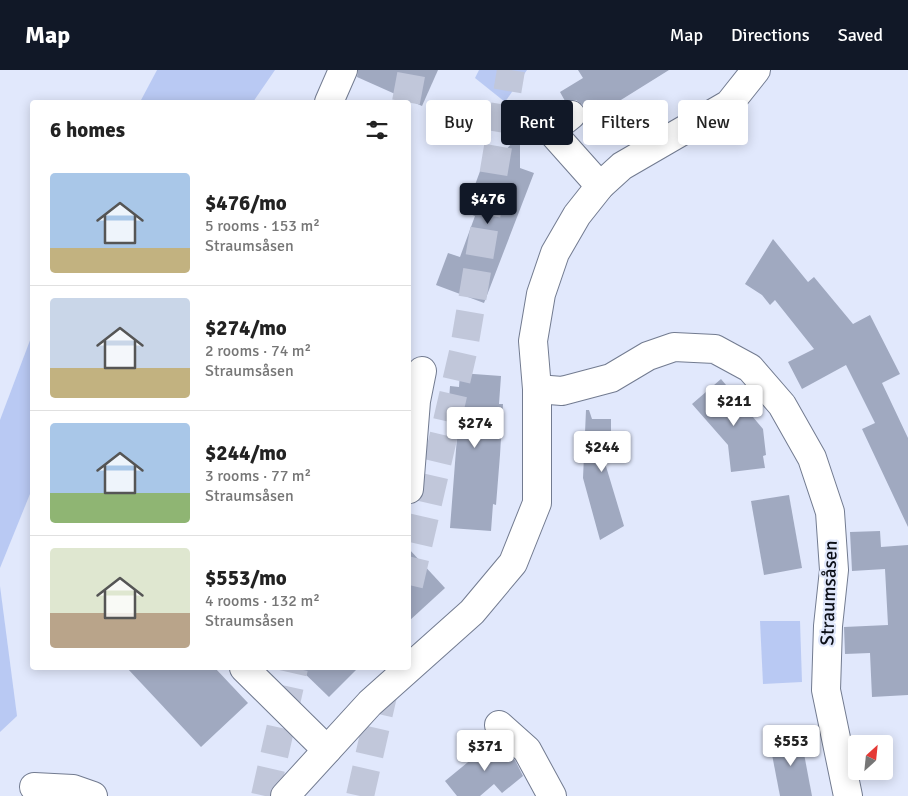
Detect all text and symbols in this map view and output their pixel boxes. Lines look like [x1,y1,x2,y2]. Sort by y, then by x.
text: Map [25,20,70,50]
text: Map [670,24,703,46]
text: Directions [731,24,810,46]
text: Saved [838,24,883,46]
chip: Buy [426,100,491,145]
chip: Rent [501,100,573,145]
chip: Filters [583,100,668,145]
chip: New [678,100,748,145]
icon: filters [363,116,391,144]
text: 6 homes [50,117,125,143]
pin: $476 [458,182,518,225]
text: $476 [471,189,505,209]
text: $476/mo [205,190,287,216]
icon: home [90,193,150,253]
text: 5 rooms · 153 m² [205,216,320,236]
text: Straumsåsen [205,236,294,256]
text: $274/mo [205,315,287,341]
icon: home [90,318,150,378]
text: 2 rooms · 74 m² [205,341,311,361]
text: Straumsåsen [205,361,294,381]
pin: $211 [704,384,764,427]
text: $211 [717,391,751,411]
pin: $274 [445,406,505,449]
text: $274 [458,413,492,433]
pin: $244 [572,430,632,473]
text: $244 [585,437,619,457]
text: $244/mo [205,440,287,466]
icon: home [90,443,150,503]
text: 3 rooms · 77 m² [205,466,311,486]
text: Straumsåsen [205,486,294,506]
street label: Straumsåsen [815,540,843,646]
text: $553/mo [205,565,287,591]
icon: home [90,568,150,628]
text: 4 rooms · 132 m² [205,591,320,611]
text: Straumsåsen [205,611,294,631]
pin: $553 [761,724,821,767]
pin: $371 [455,730,515,772]
text: $553 [774,731,808,751]
north arrow [848,735,892,780]
map controls [848,735,893,780]
text: $371 [468,736,502,756]

